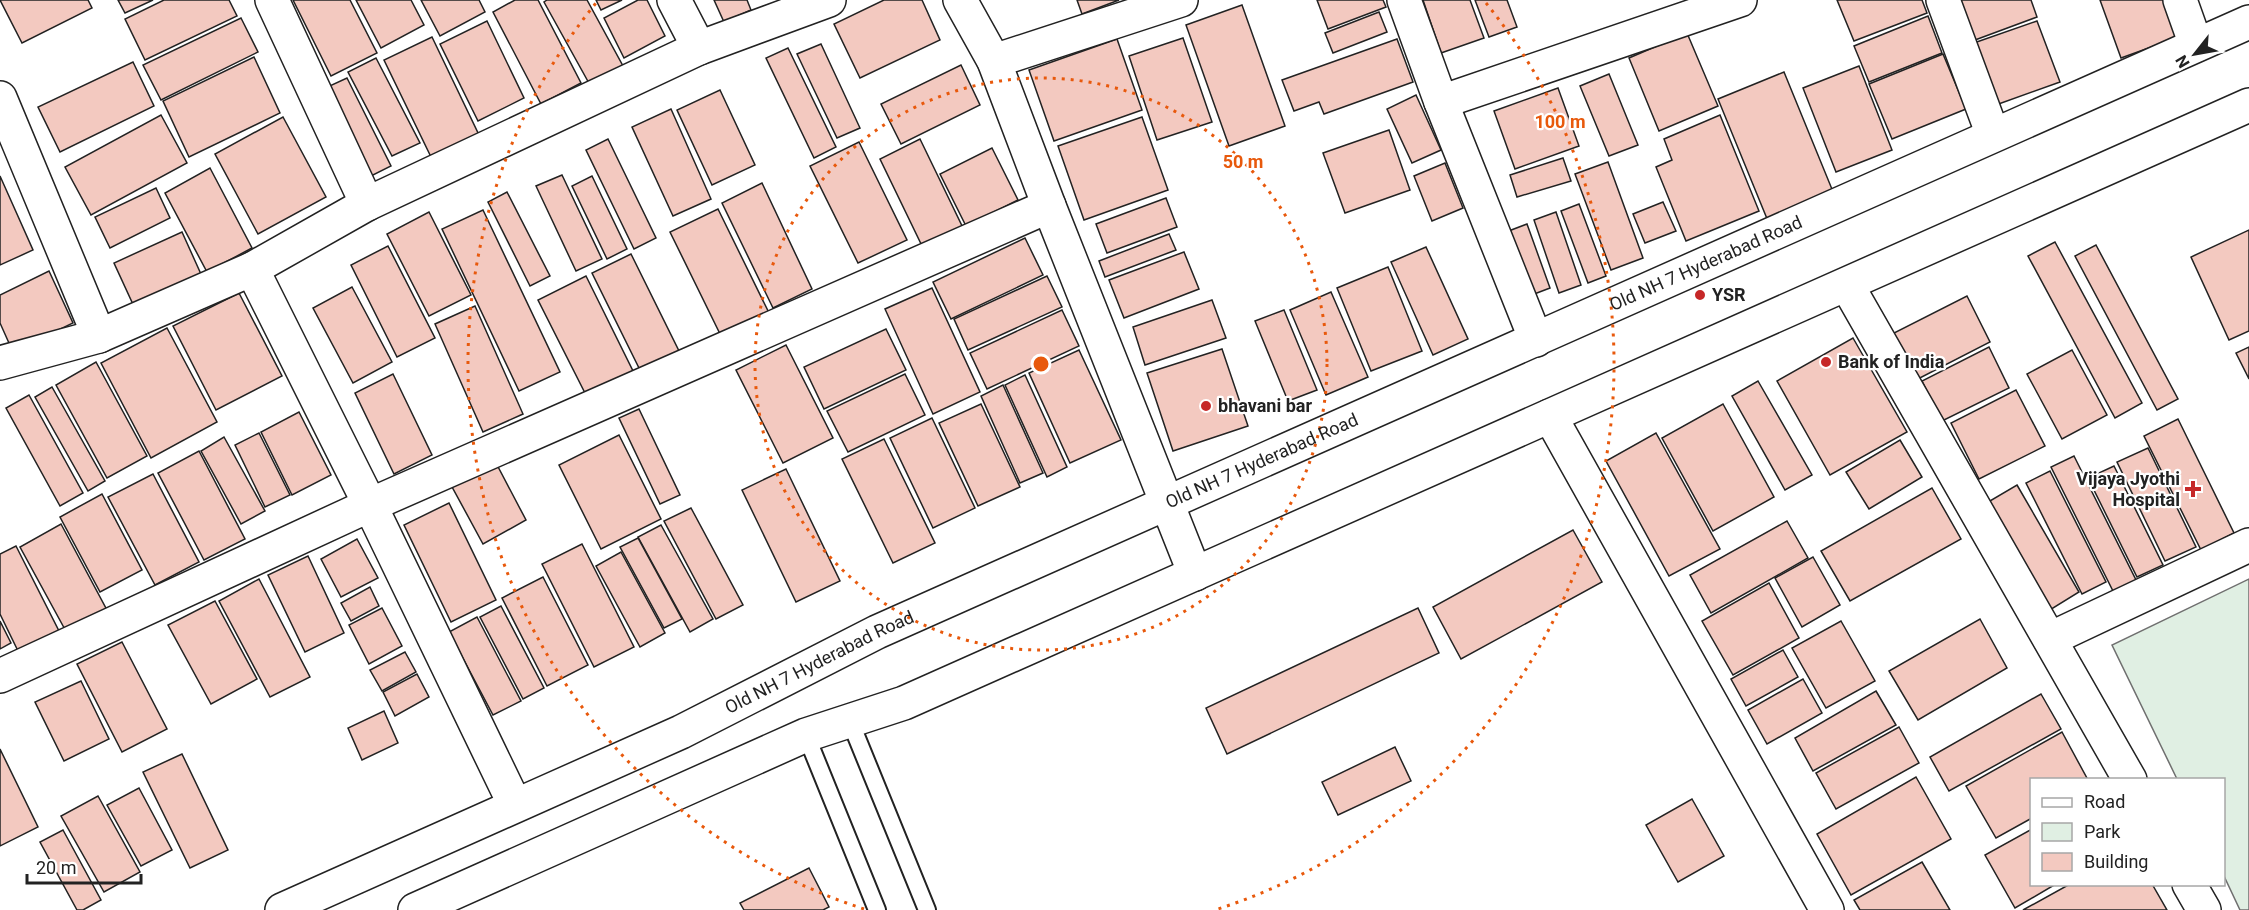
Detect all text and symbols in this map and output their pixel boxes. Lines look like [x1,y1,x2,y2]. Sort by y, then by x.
north arrow [2165,24,2225,84]
text: N [2172,52,2194,71]
text: 100 m [1534,111,1586,132]
text: 50 m [1223,151,1263,172]
street label: Old NH 7 Hyderabad Road [1606,211,1805,315]
place label: YSR [1712,284,1746,305]
marker: YSR [1693,288,1707,302]
place label: Bank of India [1838,351,1945,372]
centre of rings [1031,354,1051,374]
marker: Bank of India [1819,355,1833,369]
place label: bhavani bar [1218,395,1312,416]
marker: bhavani bar [1199,399,1213,413]
street label: Old NH 7 Hyderabad Road [1162,409,1361,512]
place label: Vijaya Jyothi Hospital [2076,468,2180,510]
marker: Vijaya Jyothi Hospital [2184,480,2202,498]
street label: Old NH 7 Hyderabad Road [721,606,917,718]
legend [2030,778,2225,886]
text: Road [2084,791,2125,812]
text: Park [2084,821,2121,842]
scale bar [27,847,141,885]
text: Building [2084,851,2148,872]
text: 20 m [36,857,76,878]

